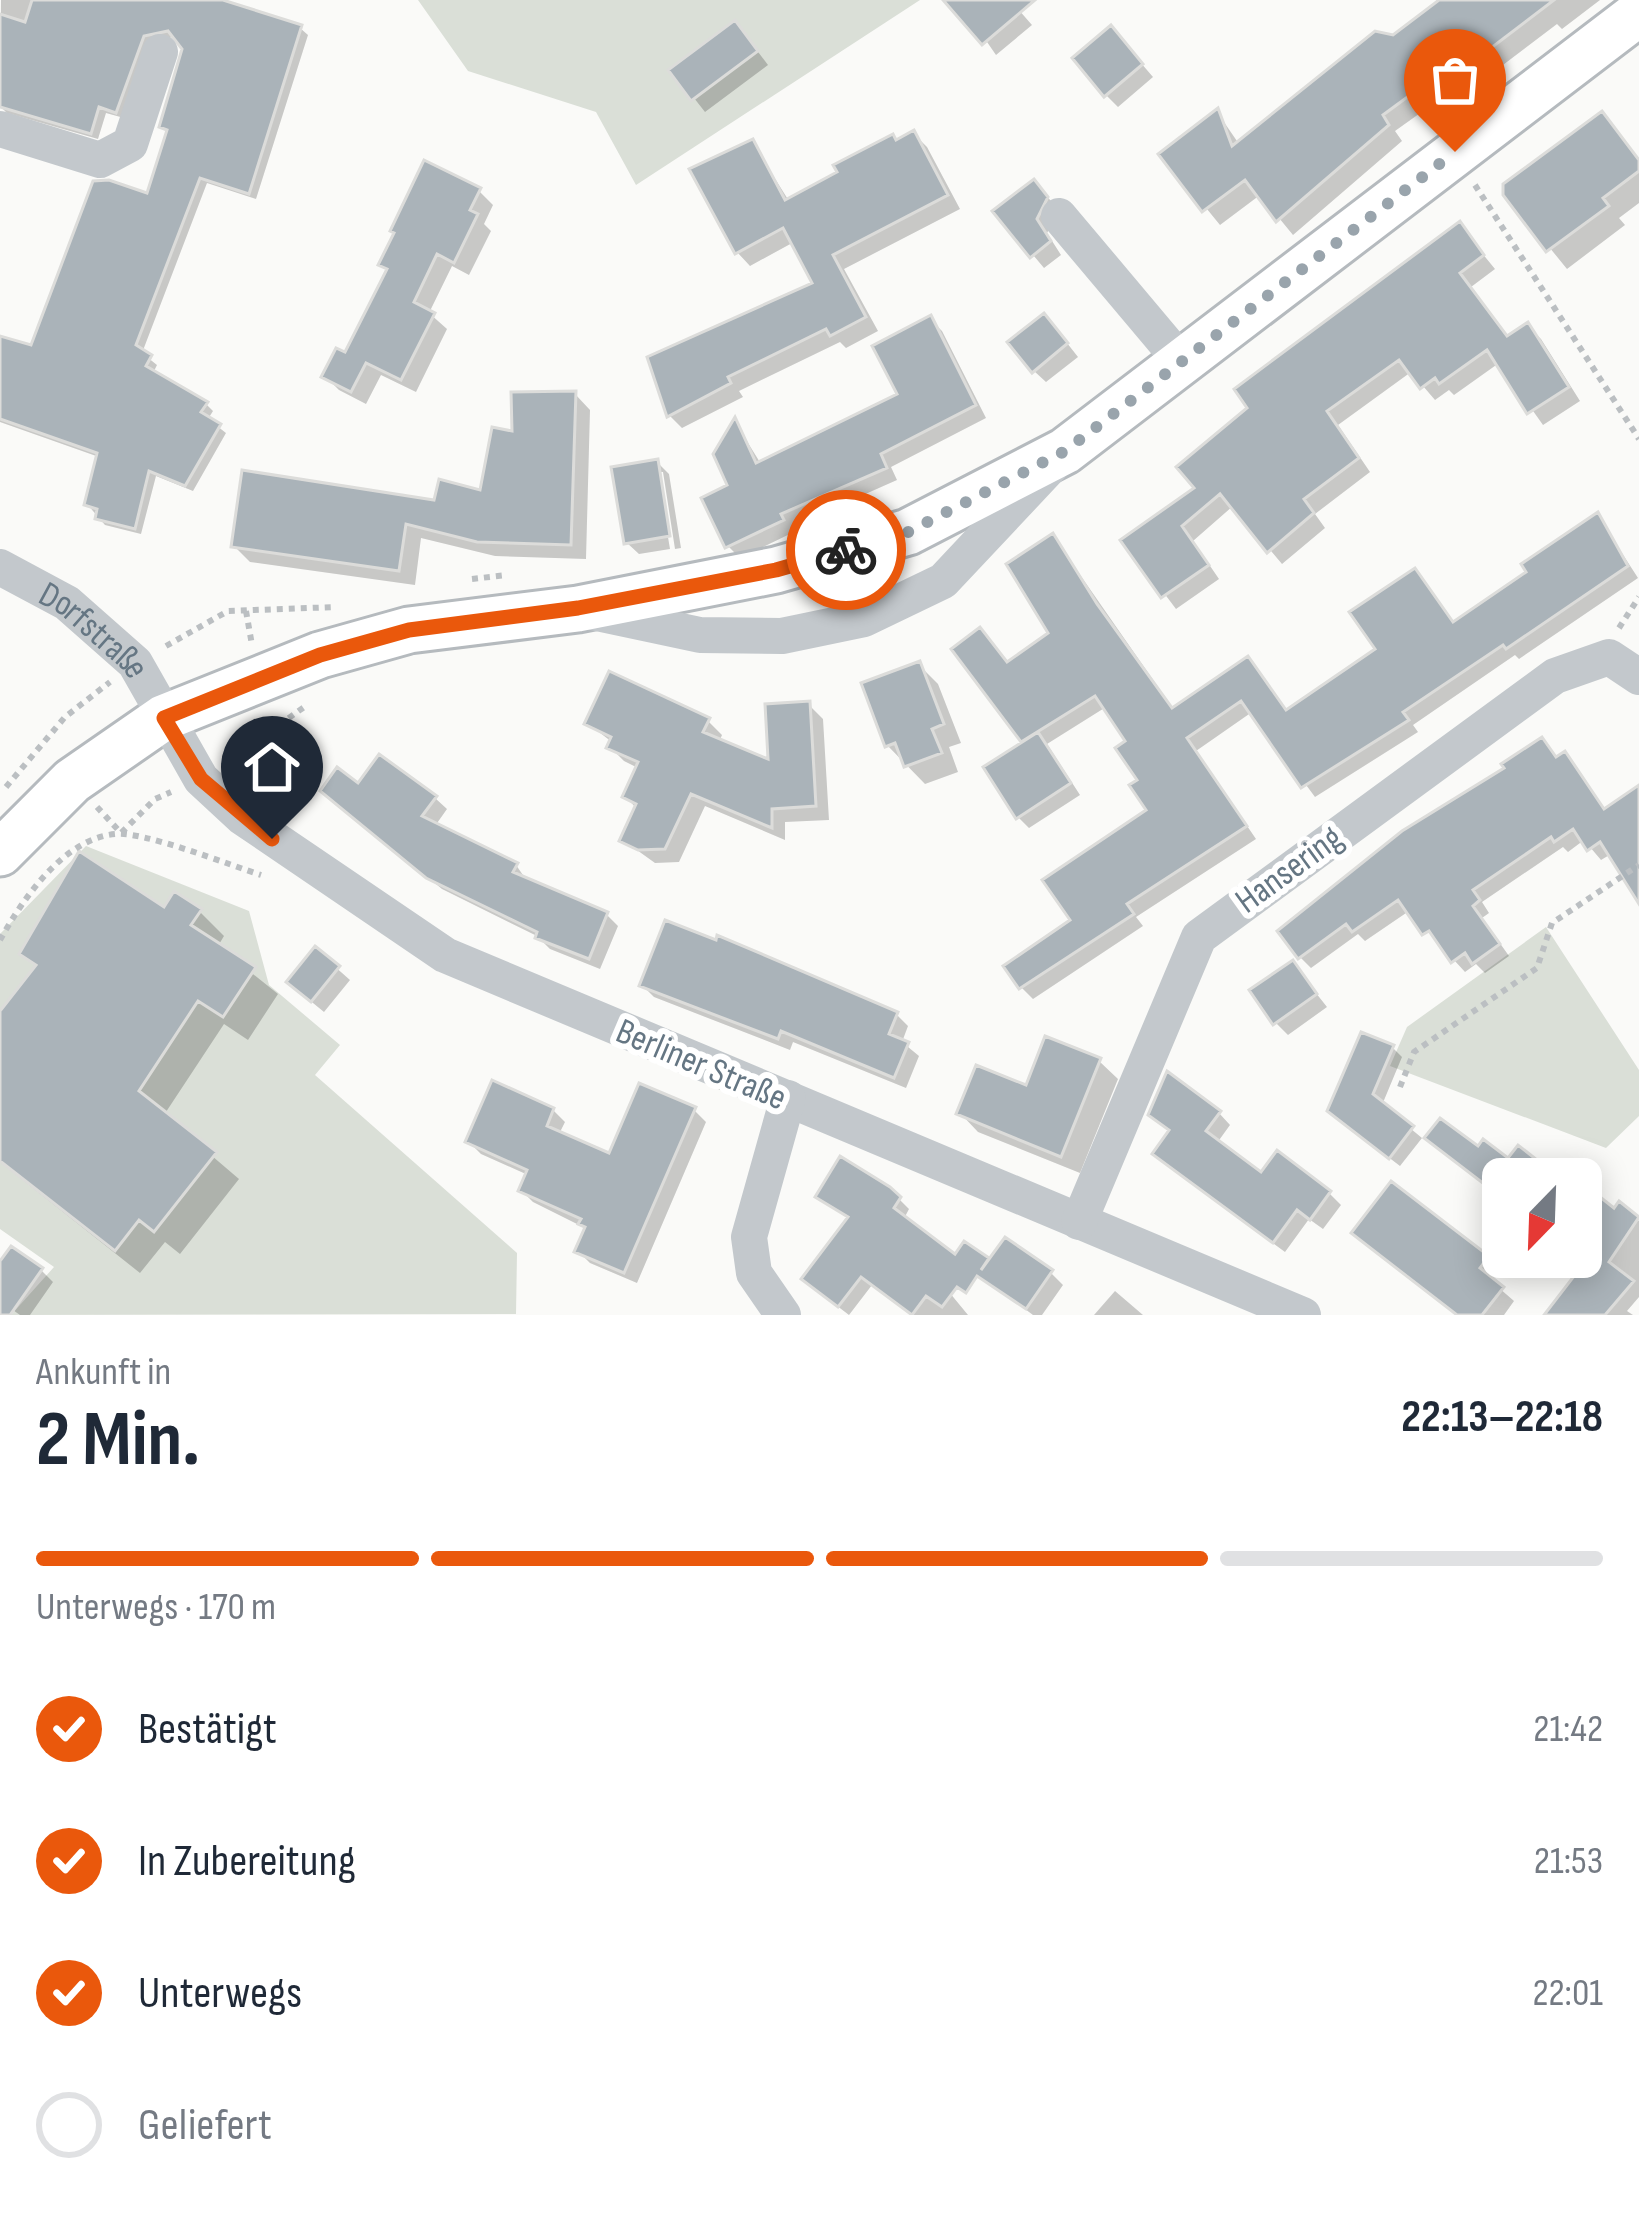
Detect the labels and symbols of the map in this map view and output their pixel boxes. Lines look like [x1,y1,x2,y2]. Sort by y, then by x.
pin [1404,29,1506,152]
courier [786,490,906,610]
street label: Dorfstraße [31,573,158,686]
pin [221,716,323,839]
street label: Hansering [1228,817,1351,923]
street label: Berliner Straße [610,1010,793,1120]
north arrow [1482,1158,1602,1278]

